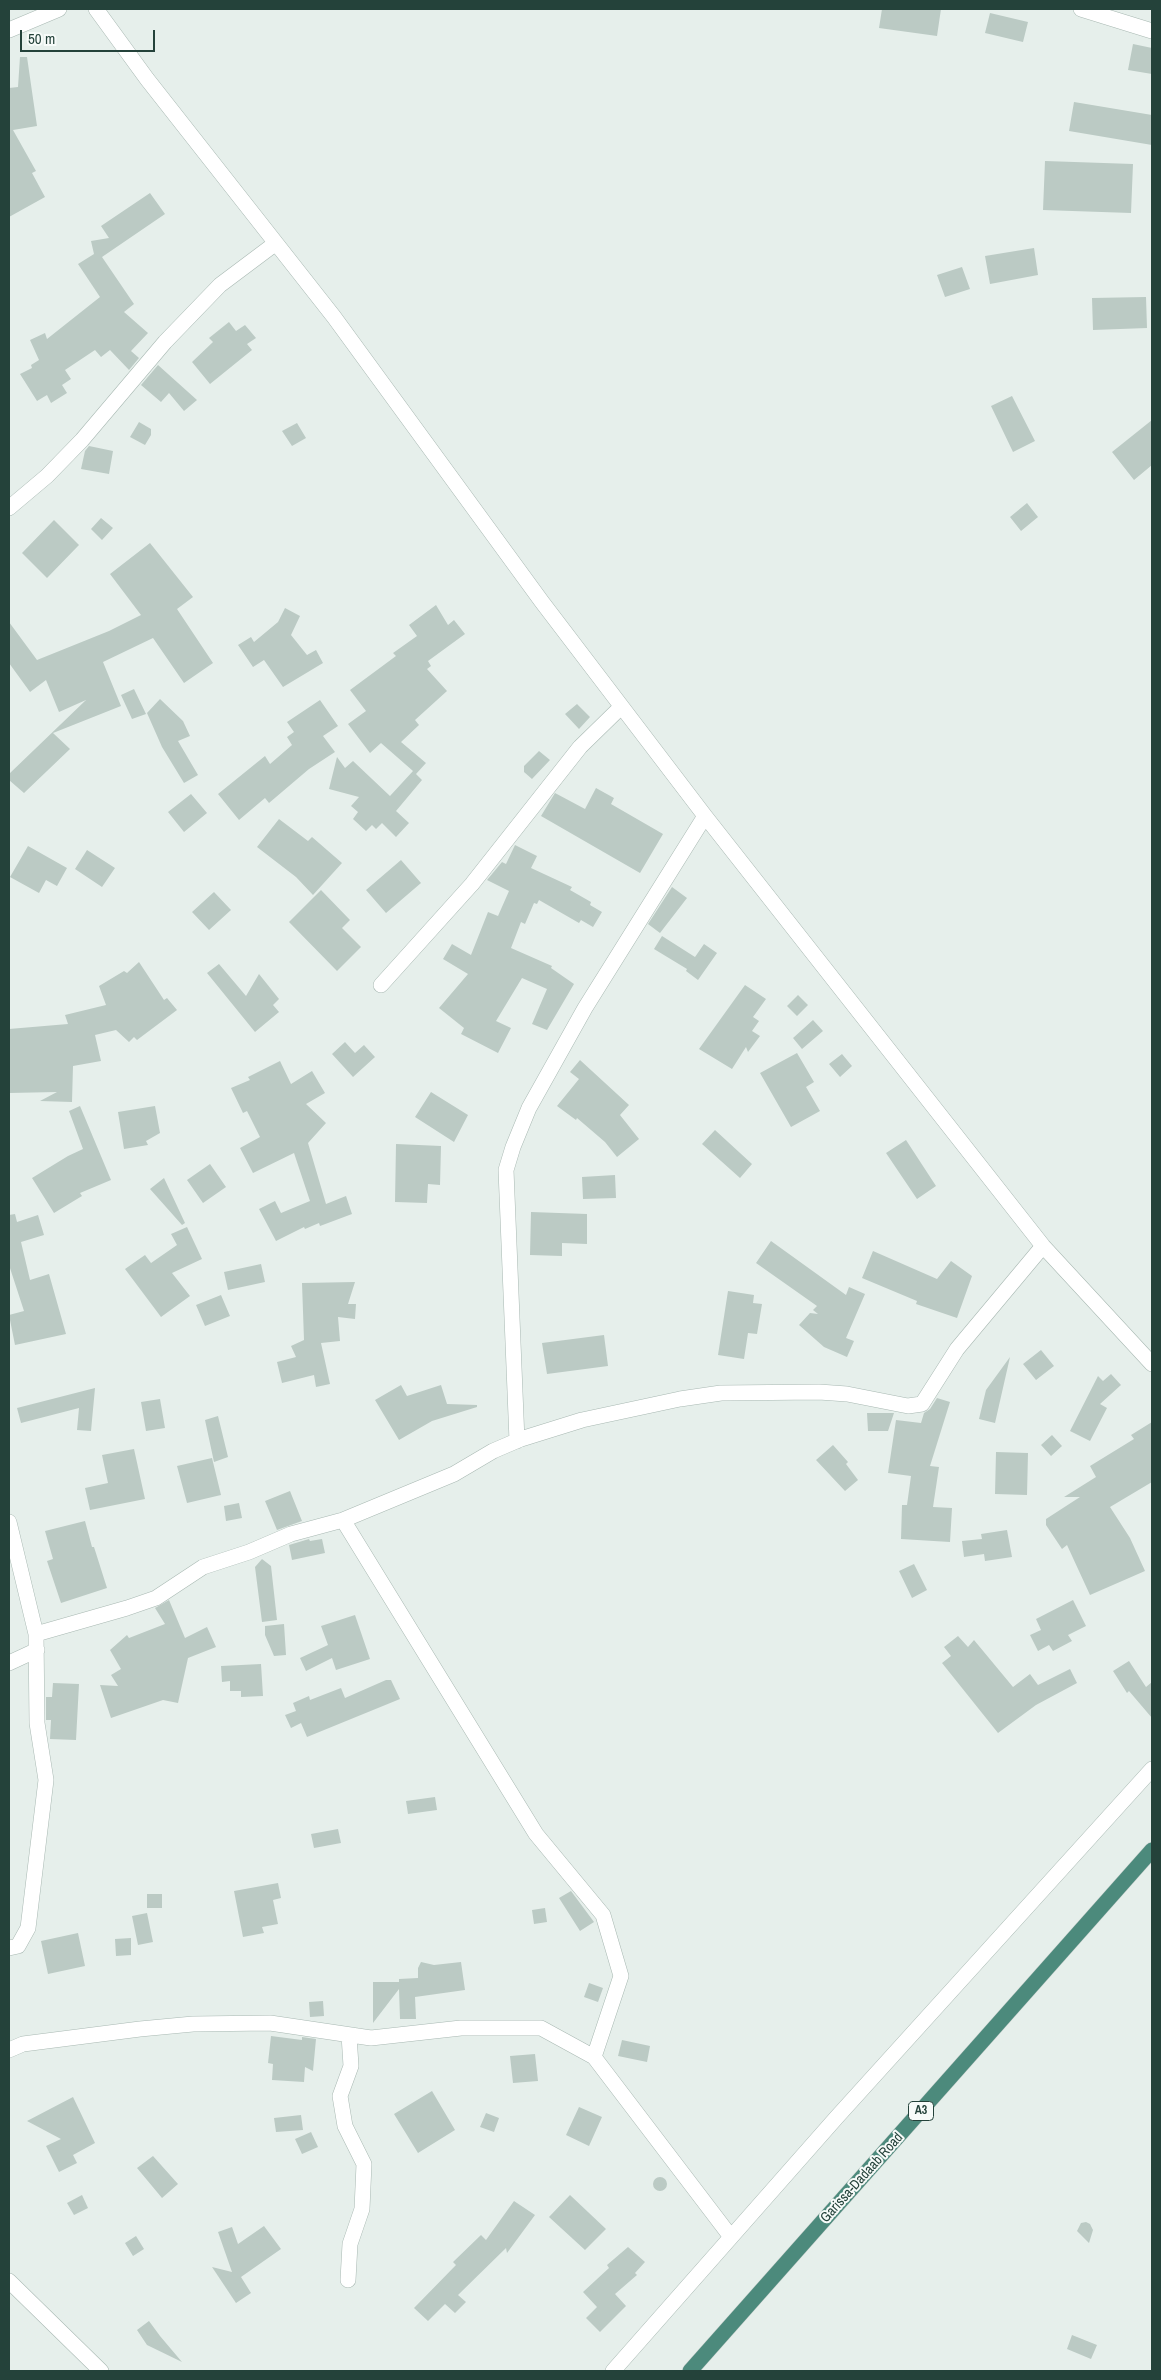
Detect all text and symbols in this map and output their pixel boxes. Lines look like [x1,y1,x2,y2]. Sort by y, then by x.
scale bar [22,20,158,52]
text: 50 m [28,28,55,49]
road number: A3 [908,2102,934,2120]
street label: Garissa-Dadaab Road [817,2130,907,2226]

